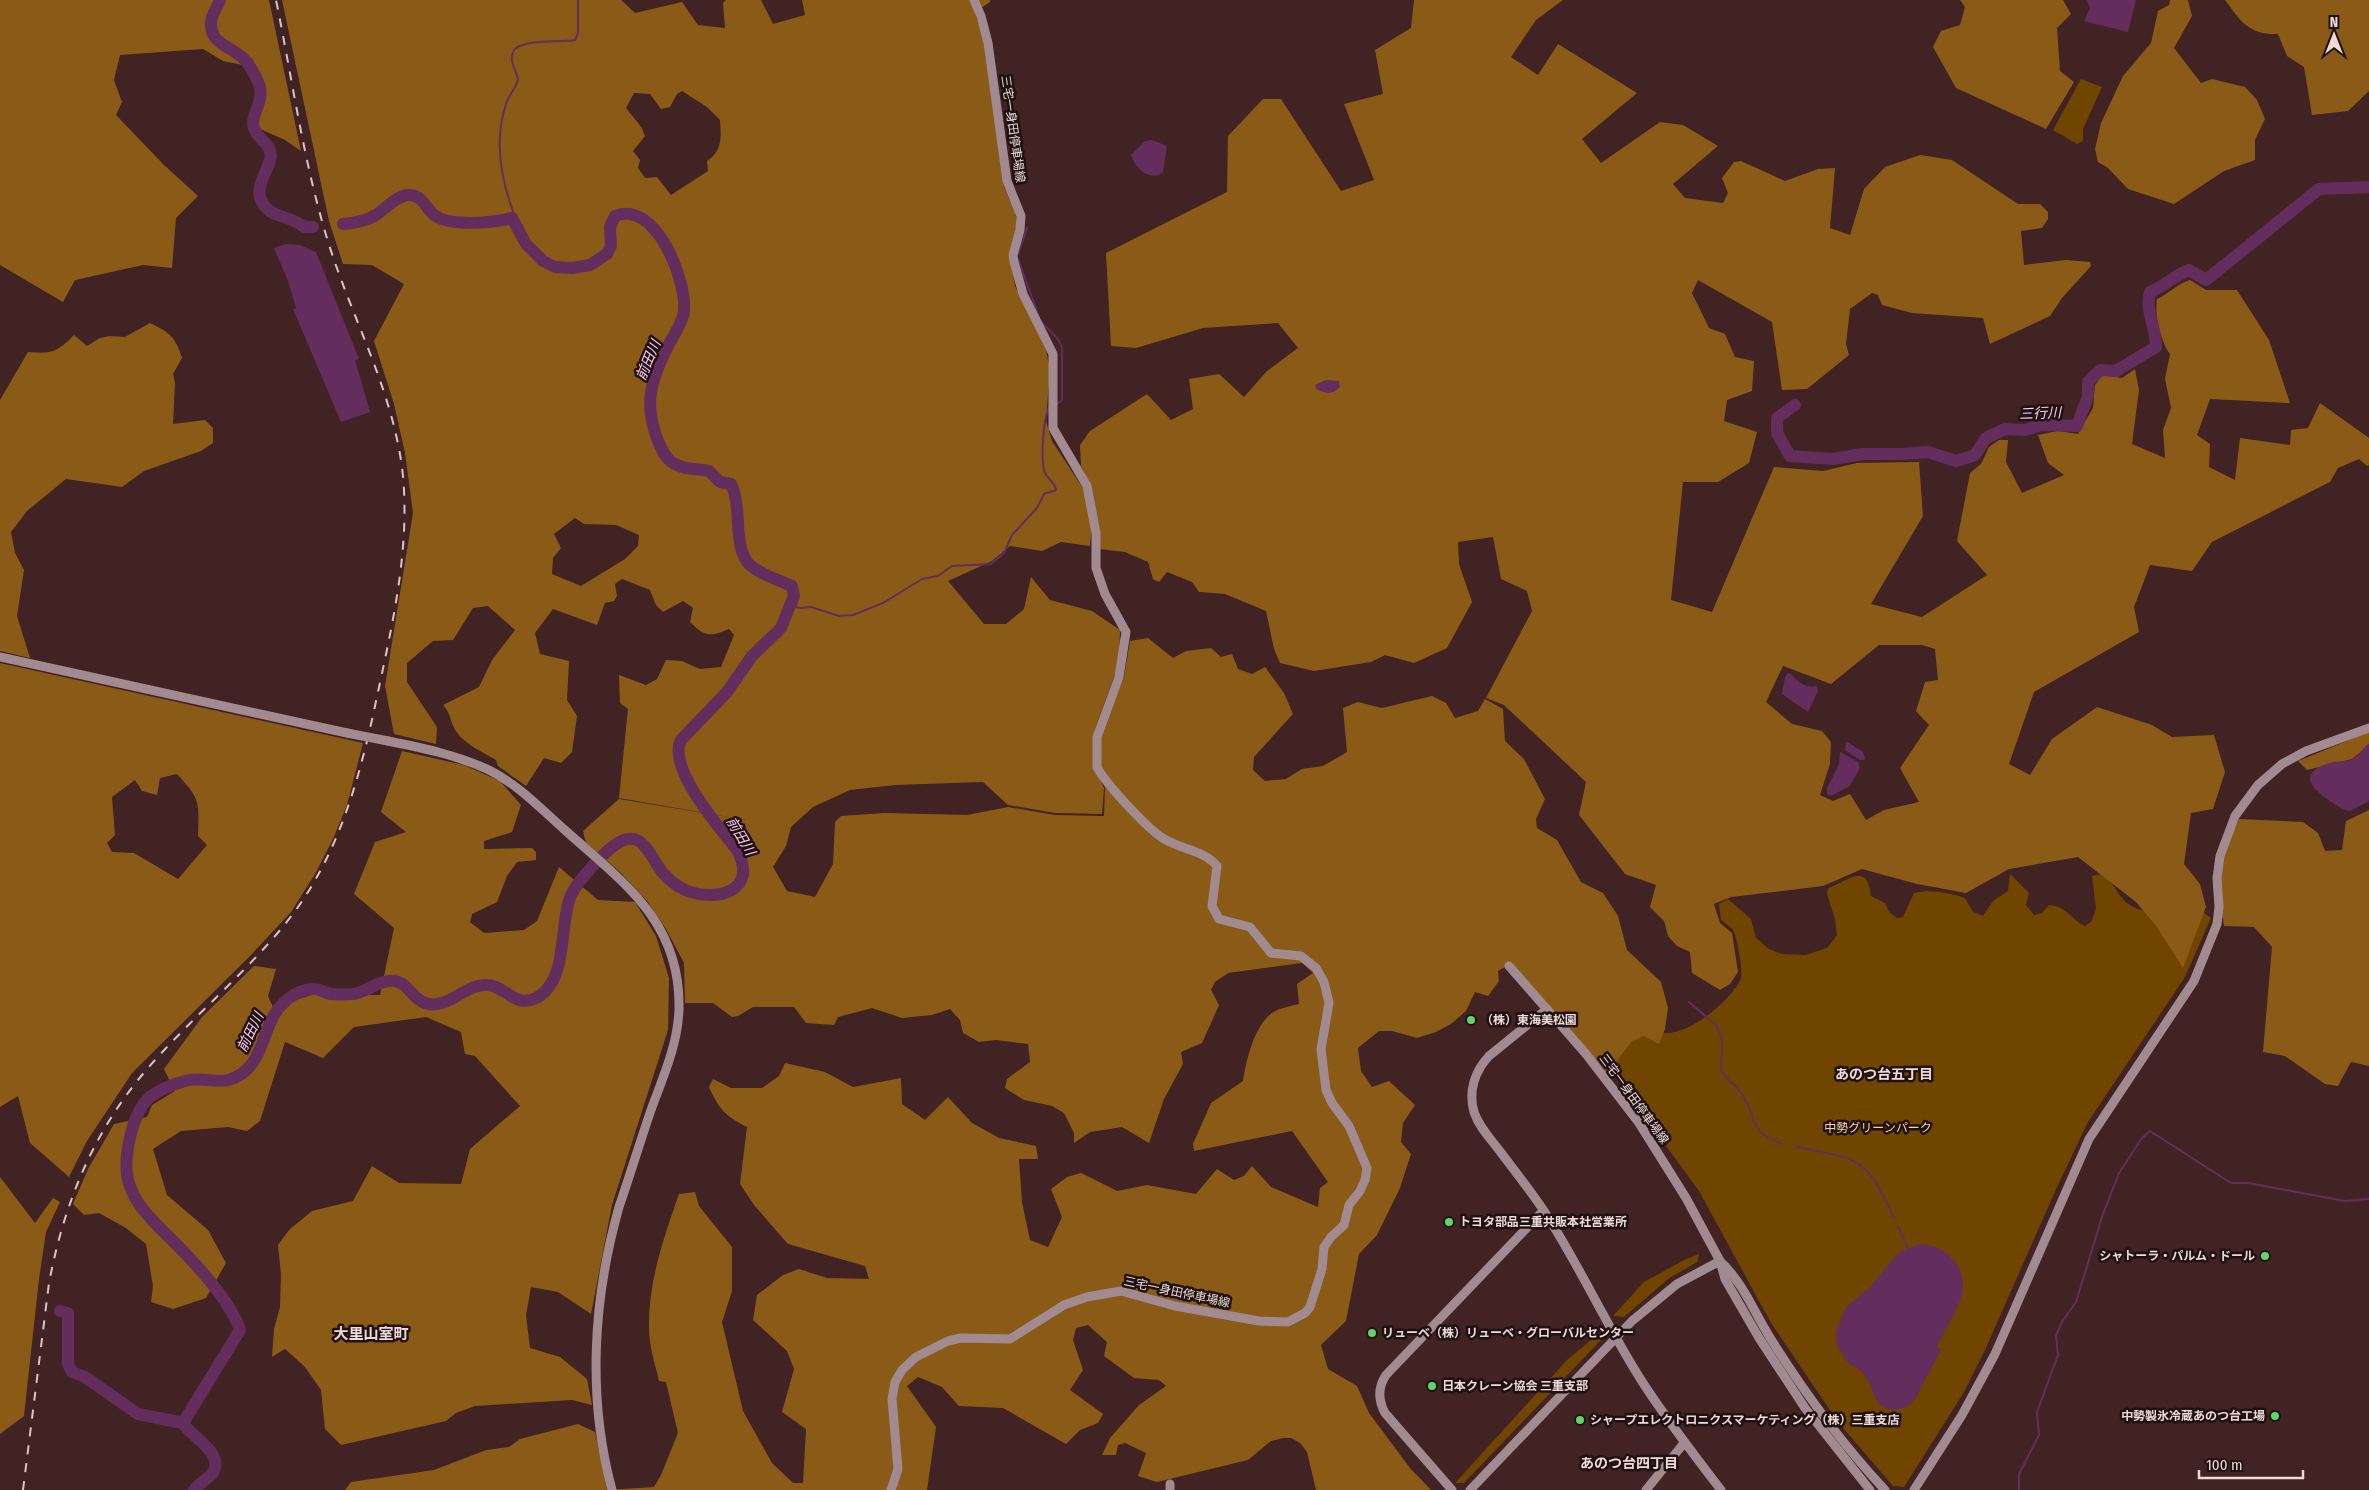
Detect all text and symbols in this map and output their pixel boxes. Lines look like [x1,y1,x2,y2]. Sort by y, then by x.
north arrow [2309,10,2359,60]
text: N [2330,14,2338,31]
street label: 三宅一身田停車場線 [999,75,1027,183]
water label: 前田川 [632,336,665,383]
water label: 三行川 [2019,404,2063,423]
water label: 前田川 [722,814,760,860]
water label: 前田川 [234,1008,268,1055]
place label: （株）東海美松園 [1481,1013,1577,1027]
marker: （株）東海美松園 [1465,1014,1477,1026]
street label: 三宅一身田停車場線 [1597,1051,1671,1147]
district label: あのつ台五丁目 [1835,1066,1933,1083]
park label: 中勢グリーンパーク [1824,1121,1932,1135]
place label: トヨタ部品三重共販本社営業所 [1459,1215,1627,1229]
marker: トヨタ部品三重共販本社営業所 [1443,1216,1455,1228]
place label: シャトーラ・パルム・ドール [2099,1249,2255,1263]
marker: シャトーラ・パルム・ドール [2259,1250,2271,1262]
street label: 三宅一身田停車場線 [1123,1274,1231,1310]
district label: 大里山室町 [333,1325,409,1343]
place label: リューベ（株）リューベ・グローバルセンター [1382,1326,1634,1340]
marker: リューベ（株）リューベ・グローバルセンター [1366,1327,1378,1339]
place label: 日本クレーン協会 三重支部 [1442,1379,1588,1393]
marker: 日本クレーン協会 三重支部 [1426,1380,1438,1392]
place label: 中勢製氷冷蔵あのつ台工場 [2121,1409,2265,1423]
marker: 中勢製氷冷蔵あのつ台工場 [2269,1410,2281,1422]
place label: シャープエレクトロニクスマーケティング（株）三重支店 [1590,1413,1900,1427]
marker: シャープエレクトロニクスマーケティング（株）三重支店 [1574,1414,1586,1426]
scale bar [2199,1448,2303,1480]
district label: あのつ台四丁目 [1580,1455,1678,1472]
text: 100 m [2206,1456,2243,1474]

